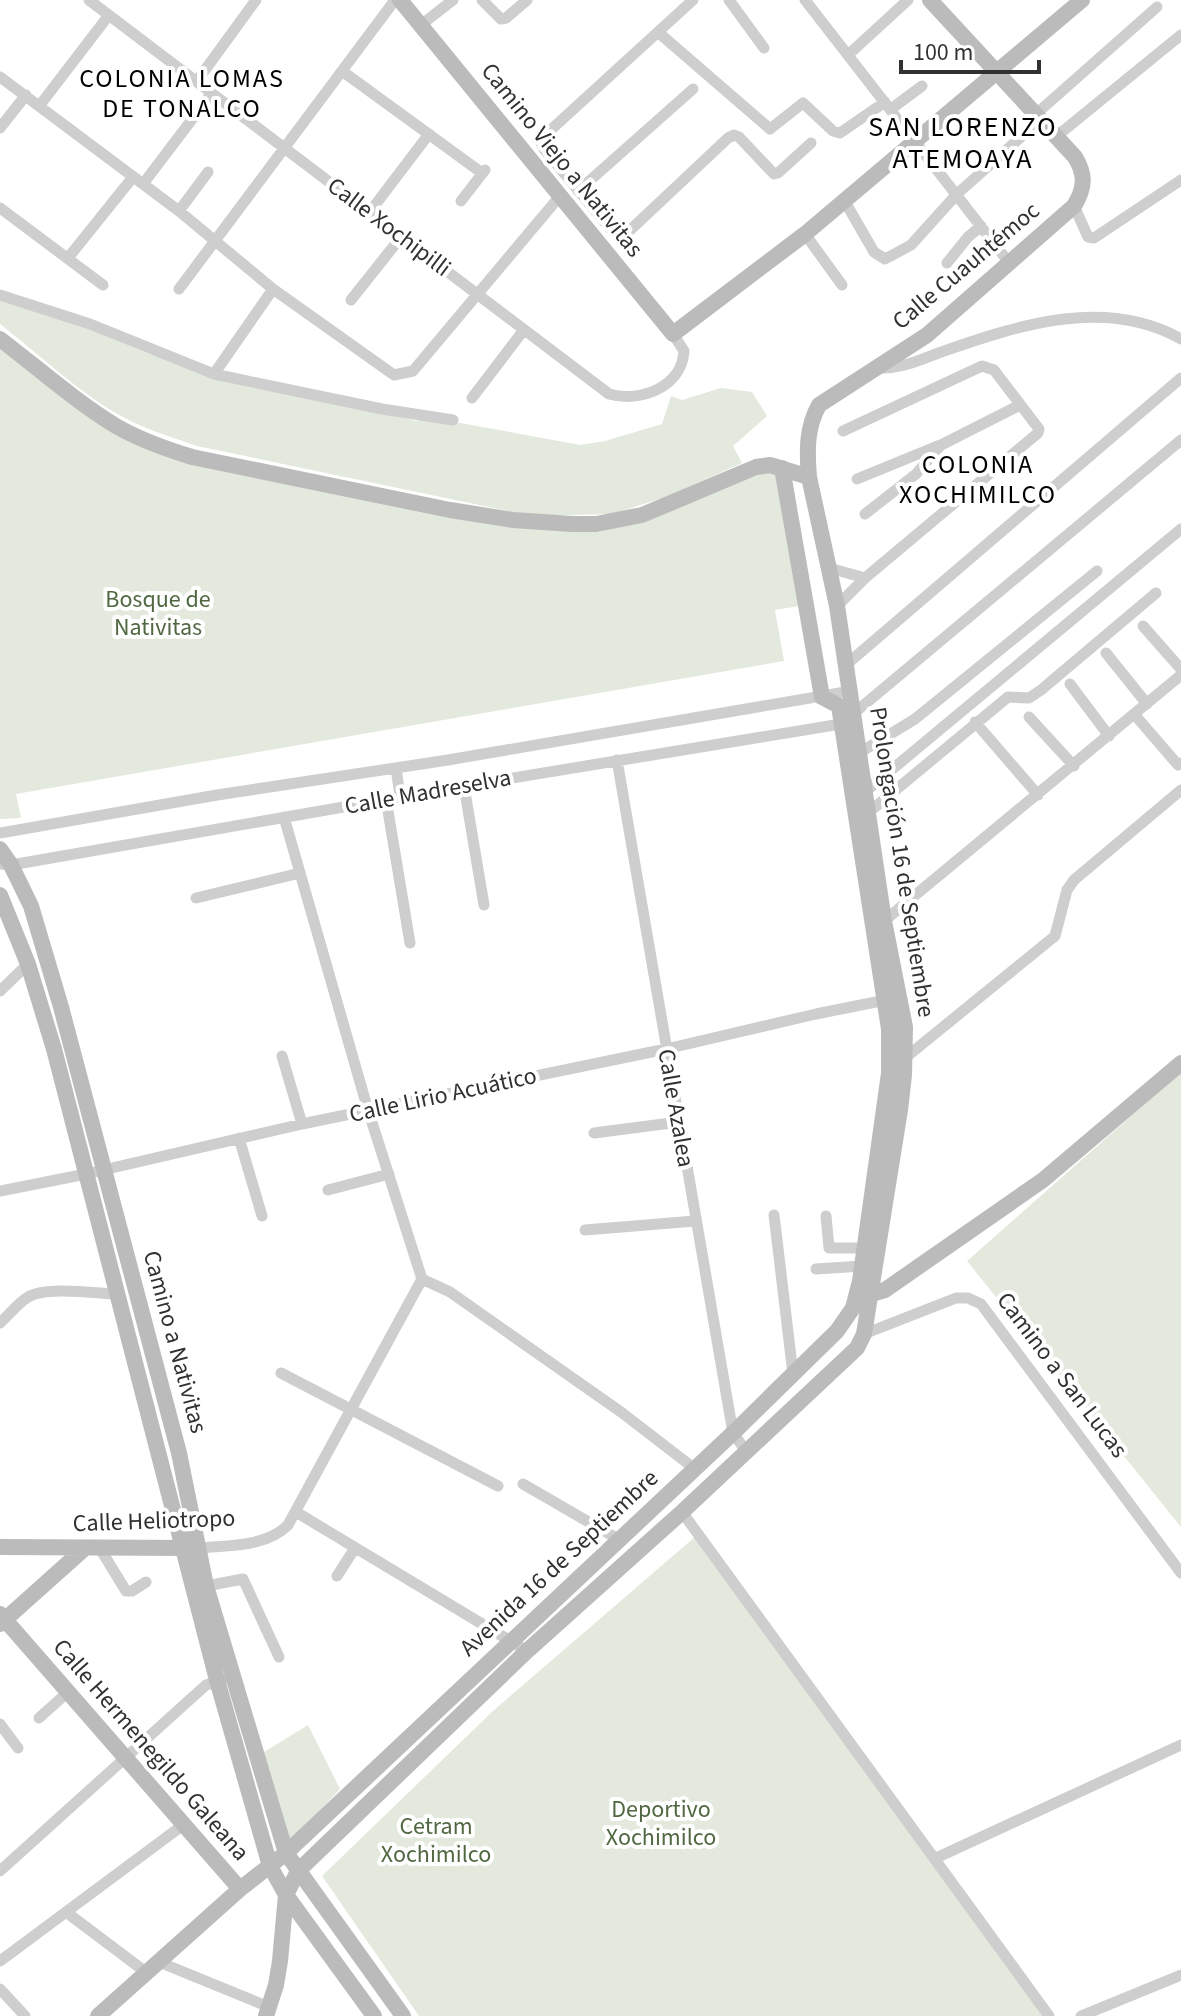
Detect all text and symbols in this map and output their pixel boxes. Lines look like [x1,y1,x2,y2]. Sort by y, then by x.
scale bar [901,24,1039,74]
text: 100 m [913,35,973,70]
street label: Camino Viejo a Nativitas [472,55,652,265]
district label: COLONIA LOMAS DE TONALCO [79,60,285,127]
district label: SAN LORENZO ATEMOAYA [868,107,1058,179]
street label: Calle Xochipilli [320,169,458,285]
street label: Calle Cuauhtémoc [885,194,1047,338]
district label: COLONIA XOCHIMILCO [899,446,1057,513]
park label: Bosque de Nativitas [105,582,211,645]
street label: Prolongación 16 de Septiembre [860,704,944,1020]
street label: Calle Madreselva [342,760,514,824]
street label: Calle Azalea [648,1046,704,1170]
street label: Calle Lirio Acuático [346,1058,540,1132]
street label: Camino a Nativitas [134,1247,216,1437]
street label: Camino a San Lucas [988,1285,1136,1465]
street label: Avenida 16 de Septiembre [452,1461,666,1665]
street label: Calle Heliotropo [72,1501,236,1541]
street label: Calle Hermenegildo Galeana [45,1631,257,1869]
park label: Deportivo Xochimilco [606,1792,716,1855]
park label: Cetram Xochimilco [381,1809,491,1872]

